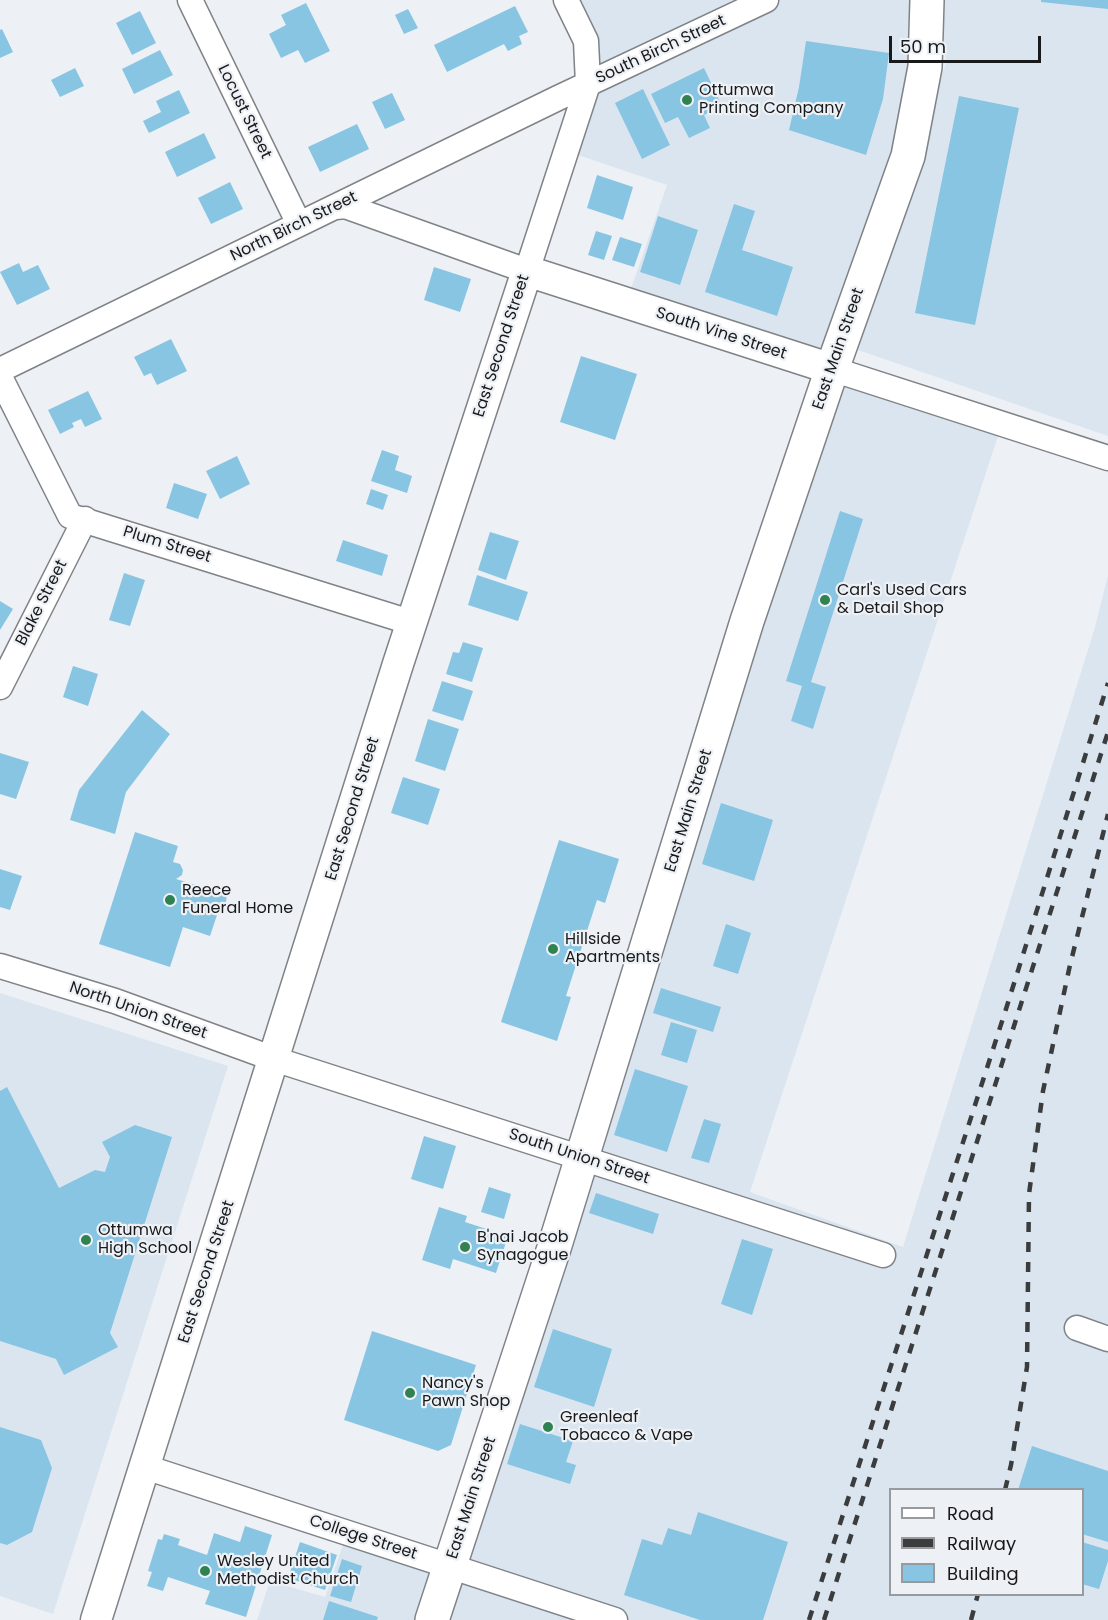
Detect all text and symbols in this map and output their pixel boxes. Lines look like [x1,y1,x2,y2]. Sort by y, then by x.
street label: South Birch Street [593,12,729,88]
scale bar [892,24,1044,62]
text: 50 m [900,34,946,59]
street label: Locust Street [213,62,275,162]
place label: Ottumwa Printing Company [699,81,843,119]
marker: Ottumwa Printing Company [680,93,694,107]
street label: North Birch Street [228,188,360,266]
street label: East Second Street [470,272,534,420]
street label: East Main Street [809,286,869,412]
street label: South Vine Street [653,304,789,364]
street label: Plum Street [121,523,213,567]
street label: Blake Street [12,557,72,649]
place label: Carl's Used Cars & Detail Shop [837,581,967,619]
marker: Carl's Used Cars & Detail Shop [818,593,832,607]
street label: East Second Street [322,735,384,883]
street label: East Main Street [661,747,717,875]
place label: Reece Funeral Home [182,881,293,919]
marker: Reece Funeral Home [163,893,177,907]
place label: Hillside Apartments [565,930,660,968]
marker: Hillside Apartments [546,942,560,956]
street label: North Union Street [67,978,209,1044]
street label: South Union Street [506,1125,652,1189]
street label: East Second Street [175,1198,239,1346]
place label: Ottumwa High School [98,1221,192,1259]
place label: B'nai Jacob Synagogue [477,1228,569,1266]
marker: Ottumwa High School [79,1233,93,1247]
marker: B'nai Jacob Synagogue [458,1240,472,1254]
place label: Nancy's Pawn Shop [422,1374,510,1412]
marker: Nancy's Pawn Shop [403,1386,417,1400]
place label: Greenleaf Tobacco & Vape [560,1408,693,1446]
marker: Greenleaf Tobacco & Vape [541,1420,555,1434]
street label: East Main Street [443,1434,501,1562]
legend [889,1488,1084,1596]
text: Road [947,1501,994,1526]
street label: College Street [307,1512,419,1564]
text: Railway [947,1531,1016,1556]
place label: Wesley United Methodist Church [217,1552,359,1590]
text: Building [947,1561,1019,1586]
marker: Wesley United Methodist Church [198,1564,212,1578]

